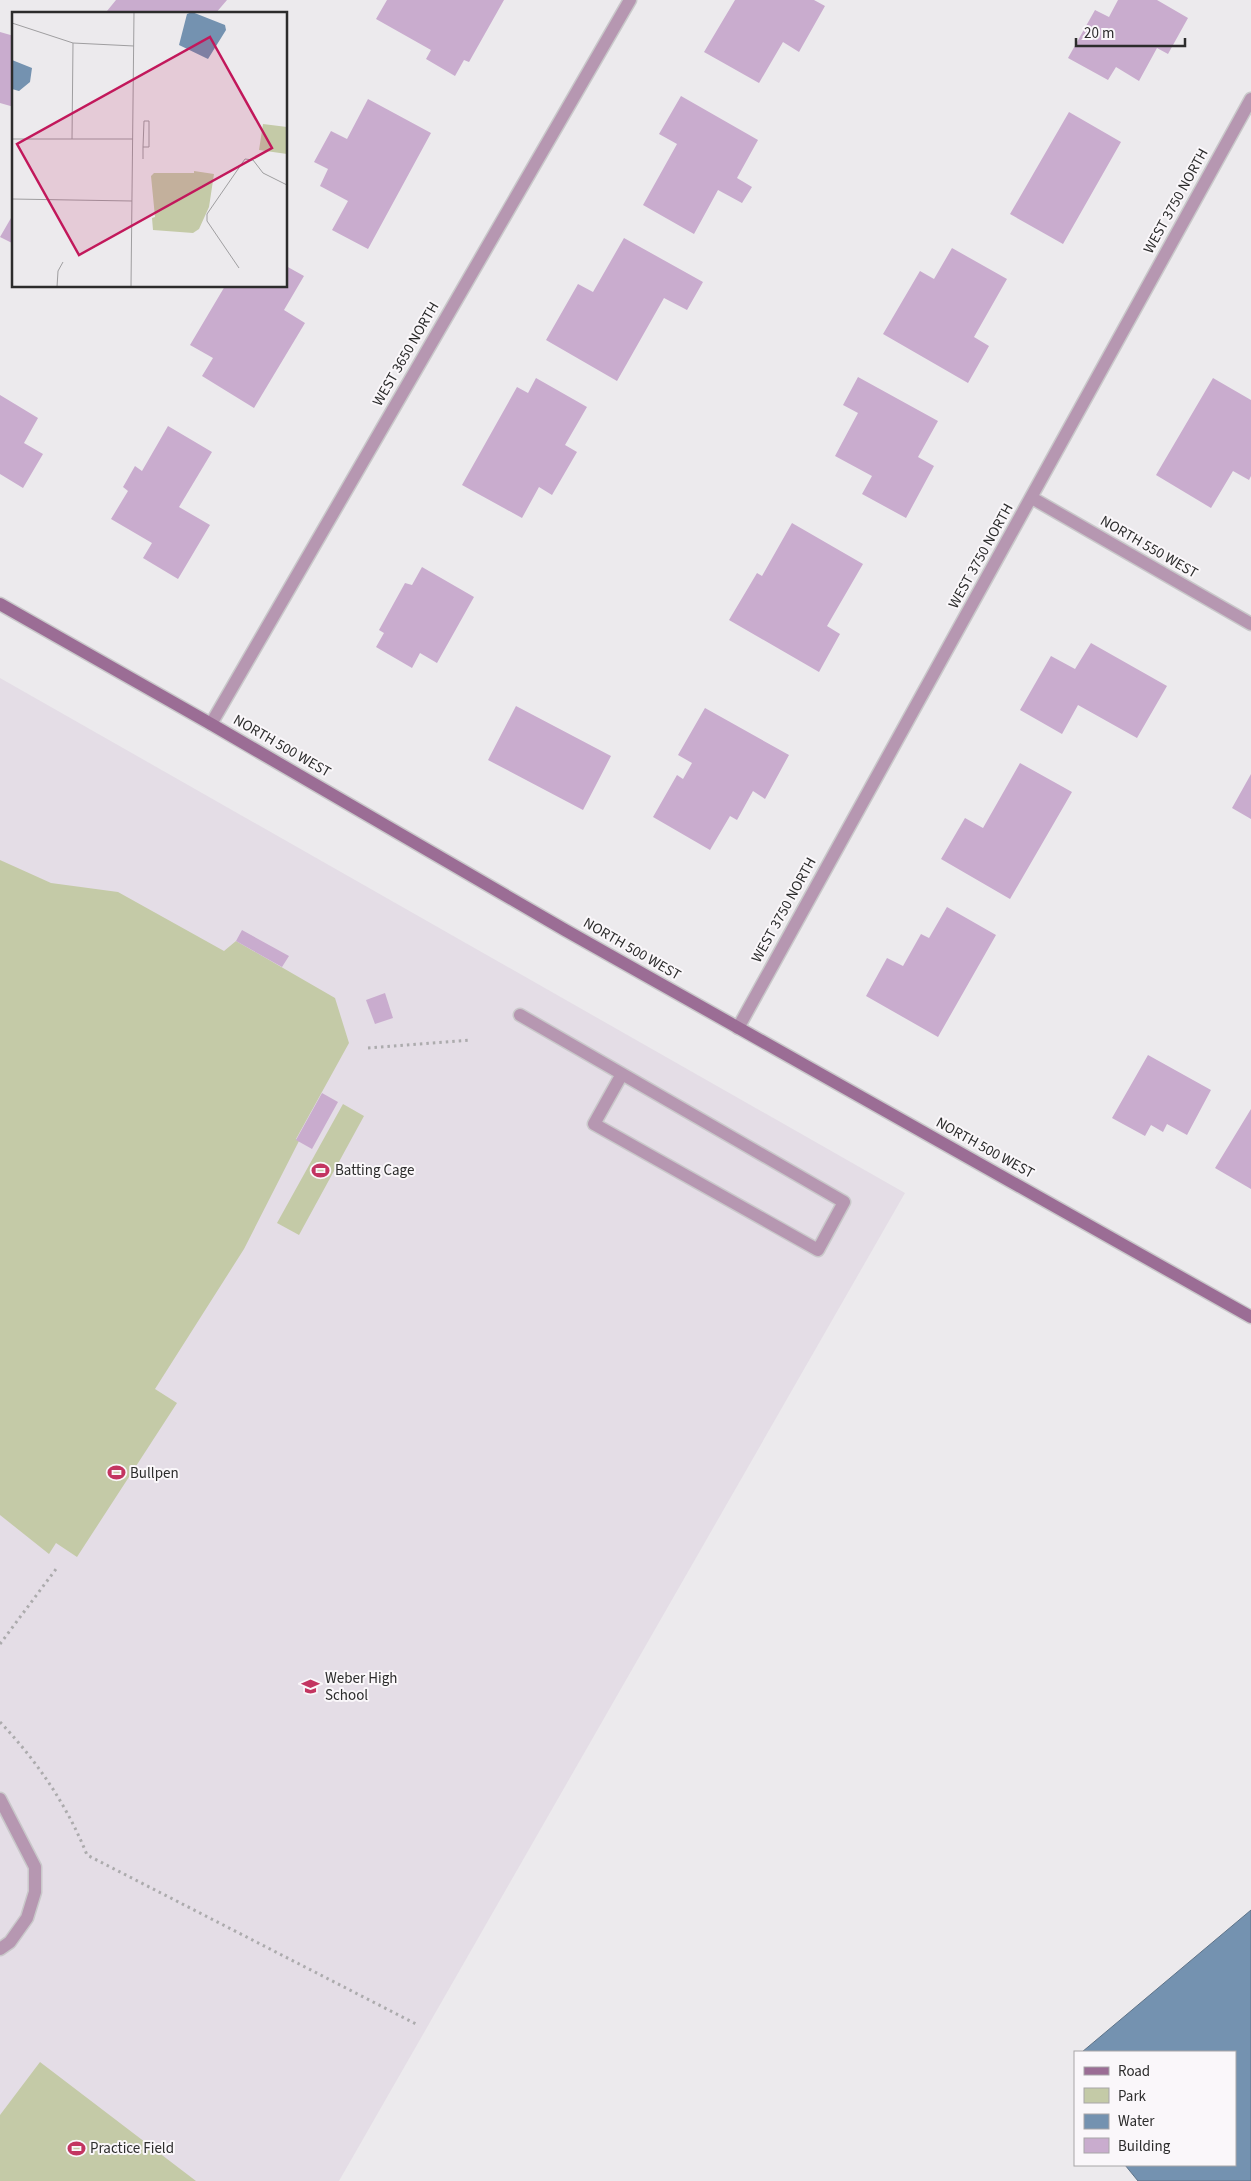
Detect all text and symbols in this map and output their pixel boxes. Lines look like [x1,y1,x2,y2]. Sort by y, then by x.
inset map [12,12,288,288]
scale bar [1076,15,1185,47]
text: 20 m [1084,23,1114,44]
street label: WEST 3750 NORTH [1138,145,1214,257]
street label: WEST 3650 NORTH [368,298,444,410]
street label: WEST 3750 NORTH [943,500,1019,612]
street label: NORTH 550 WEST [1096,510,1202,584]
street label: NORTH 500 WEST [229,709,335,783]
street label: WEST 3750 NORTH [746,854,822,966]
street label: NORTH 500 WEST [579,912,685,986]
street label: NORTH 500 WEST [932,1112,1038,1184]
sports icon: Batting Cage [311,1160,331,1180]
place label: Batting Cage [335,1160,414,1181]
sports icon: Bullpen [106,1463,126,1483]
place label: Bullpen [130,1463,179,1484]
place label: Weber High School [325,1668,397,1706]
school or university icon: Weber High School [301,1677,321,1697]
legend [1074,2051,1236,2166]
text: Road [1118,2061,1150,2082]
text: Park [1118,2086,1147,2107]
text: Water [1118,2111,1155,2132]
text: Building [1118,2136,1171,2157]
sports icon: Practice Field [66,2138,86,2158]
place label: Practice Field [90,2138,174,2159]

